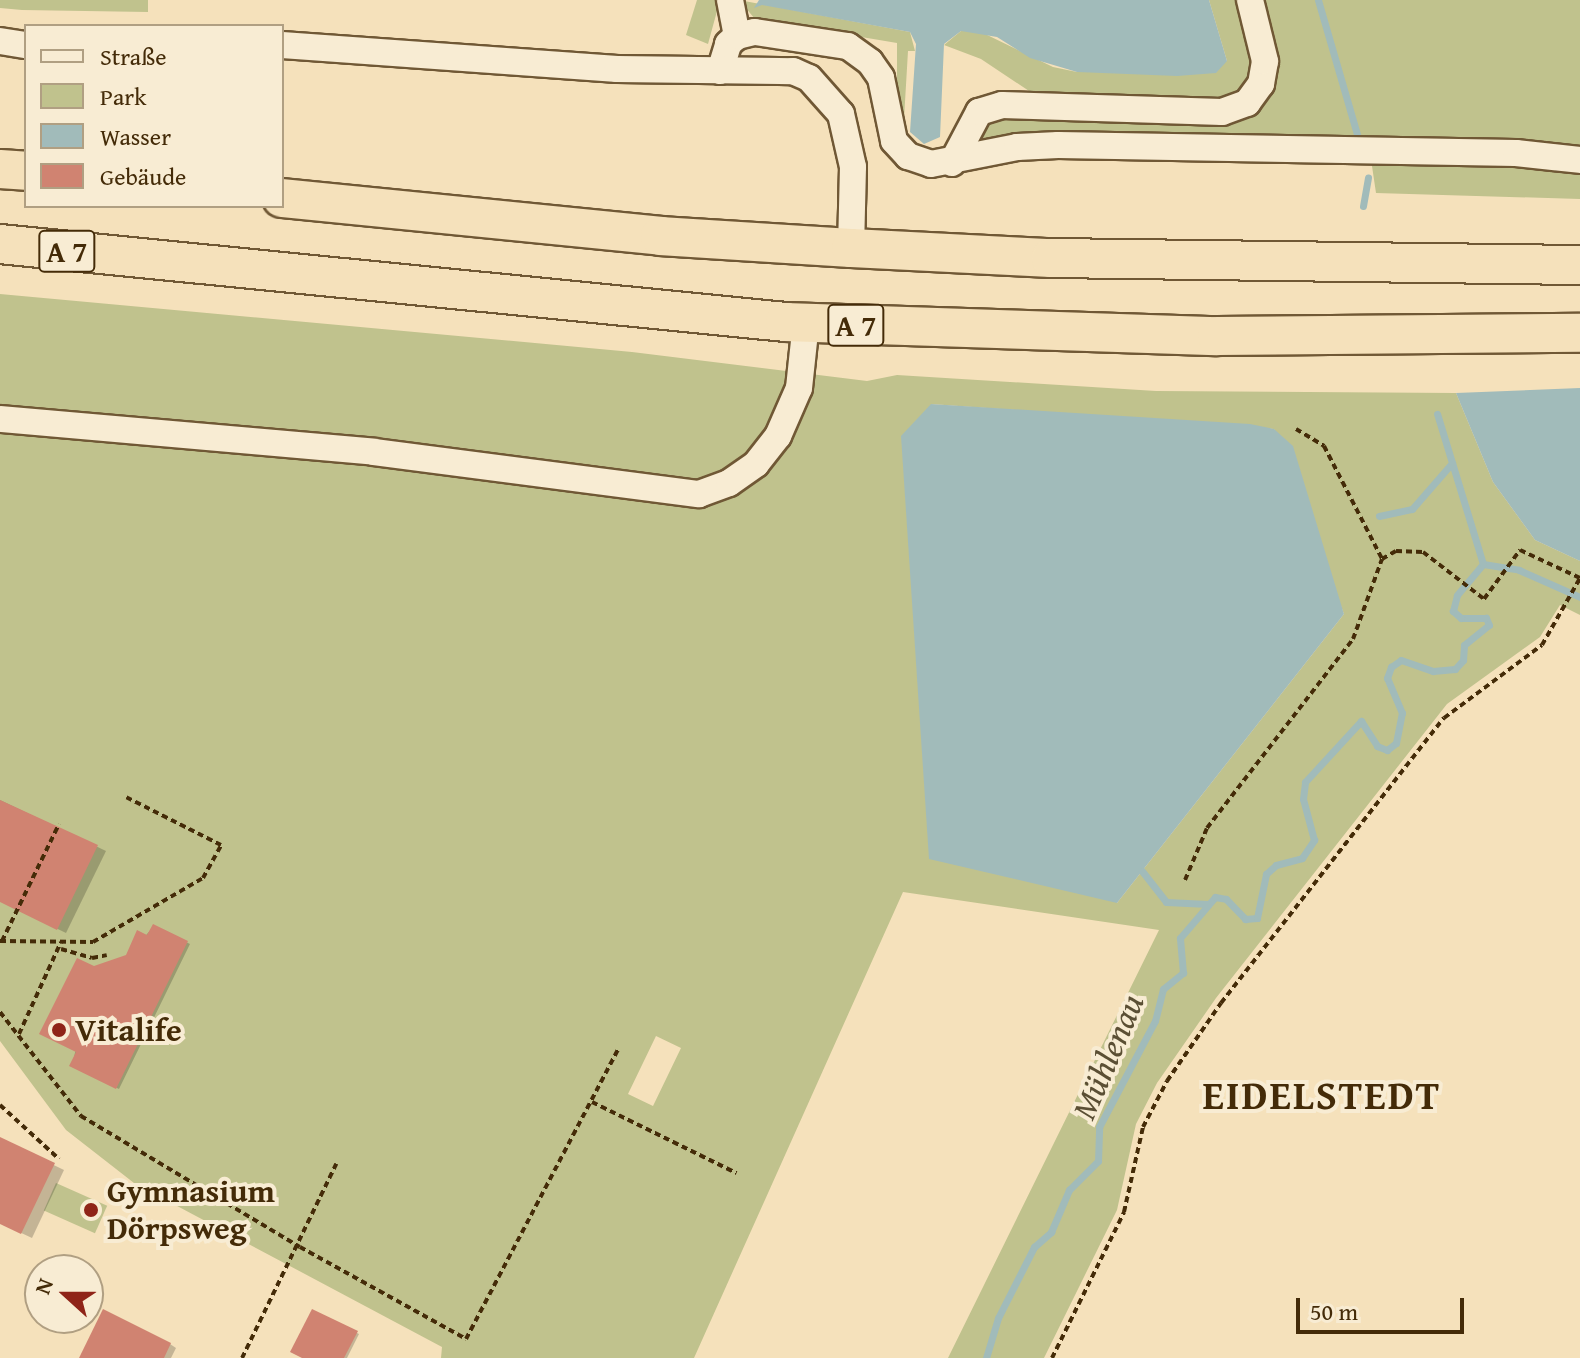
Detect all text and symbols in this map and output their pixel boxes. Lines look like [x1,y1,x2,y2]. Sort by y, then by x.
legend [24,24,284,208]
text: Straße [100,39,167,74]
text: Park [100,79,146,114]
text: Wasser [100,119,171,154]
text: Gebäude [100,159,186,194]
road number: A 7 [37,225,97,277]
road number: A 7 [826,299,886,351]
water label: Mühlenau [1062,987,1152,1125]
place label: Vitalife [75,1011,182,1049]
marker: Vitalife [50,1021,68,1039]
district label: EIDELSTEDT [1203,1071,1441,1119]
place label: Gymnasium Dörpsweg [107,1173,275,1248]
marker: Gymnasium Dörpsweg [82,1201,100,1219]
north arrow [24,1254,104,1334]
text: N [26,1274,61,1299]
scale bar [1300,1282,1468,1332]
text: 50 m [1310,1294,1358,1329]

